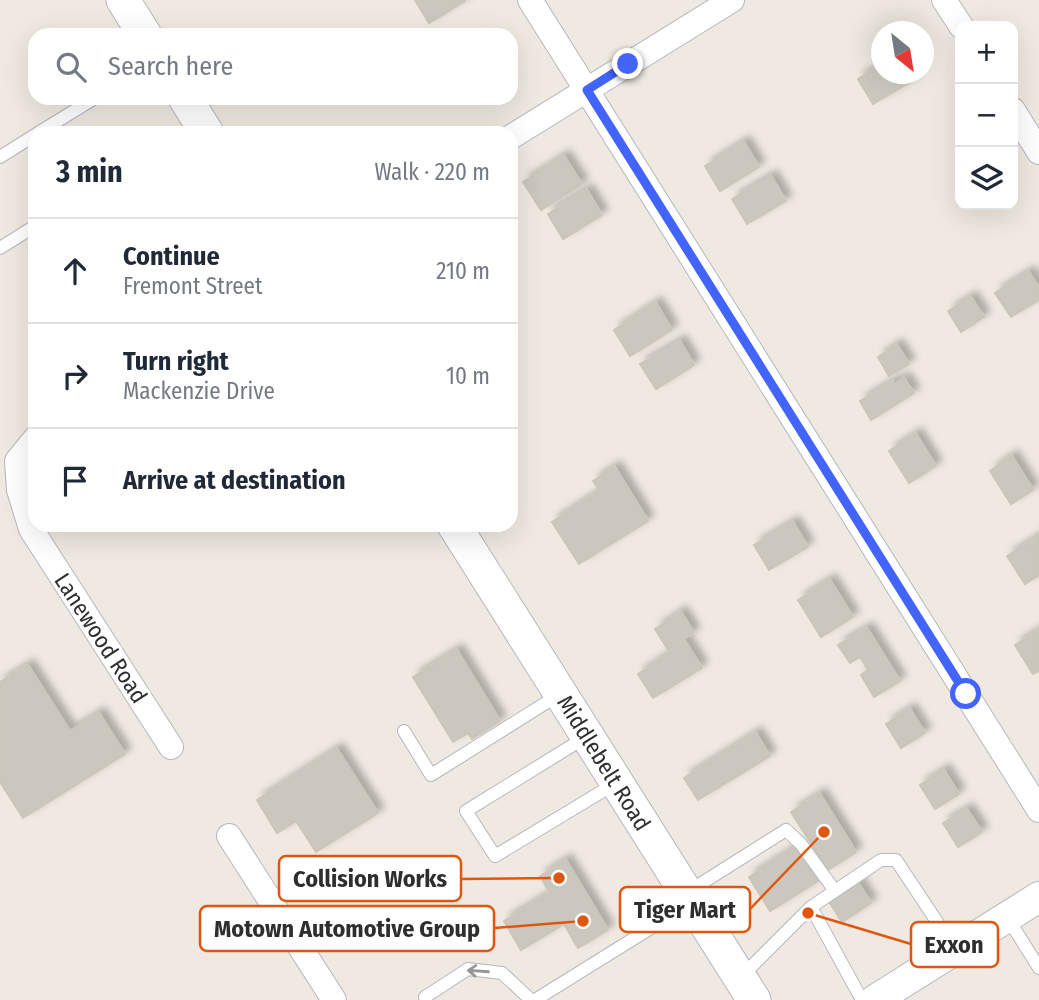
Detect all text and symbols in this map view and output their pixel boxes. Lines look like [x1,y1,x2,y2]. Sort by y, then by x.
north arrow [871,21,934,84]
map controls [955,21,1018,210]
button: + [955,21,1018,84]
search box [28,28,518,105]
icon: search [52,48,90,86]
route end [612,48,643,79]
text: Search here [108,51,233,82]
button: − [955,84,1018,147]
button: layers [955,147,1018,210]
text: 3 min [56,154,123,190]
text: Walk · 220 m [375,158,490,186]
text: Continue [123,241,220,272]
icon: ahead [56,252,94,290]
text: 210 m [436,257,490,285]
text: Fremont Street [123,272,262,300]
text: Turn right [123,346,229,377]
icon: right [56,357,94,395]
text: 10 m [446,362,490,390]
text: Mackenzie Drive [123,377,275,405]
icon: arrive [56,462,94,500]
text: Arrive at destination [123,465,346,496]
street label: Lanewood Road [49,568,153,708]
route start [950,678,981,709]
street label: Middlebelt Road [551,690,657,836]
callout: Collision Works [279,856,461,901]
text: Collision Works [293,865,447,893]
callout: Tiger Mart [620,887,750,932]
text: Tiger Mart [634,896,736,924]
callout: Motown Automotive Group [200,906,494,951]
text: Motown Automotive Group [214,915,480,943]
callout: Exxon [911,922,998,967]
text: Exxon [925,931,983,959]
one-way arrow [467,964,490,977]

